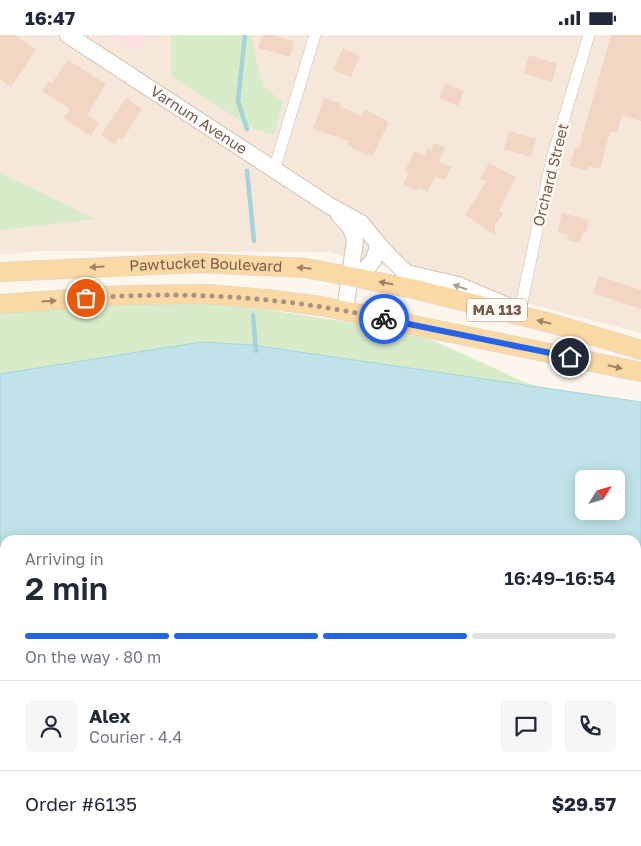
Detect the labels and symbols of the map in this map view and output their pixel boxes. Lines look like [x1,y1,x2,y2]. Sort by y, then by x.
street label: Varnum Avenue [147,81,251,158]
street label: Orchard Street [529,121,572,228]
street label: Pawtucket Boulevard [129,253,283,275]
one-way arrow [89,264,105,272]
one-way arrow [295,264,311,272]
pin [65,277,107,319]
one-way arrow [378,279,394,287]
one-way arrow [453,283,468,290]
courier [359,294,409,344]
one-way arrow [41,296,57,304]
road number: MA 113 [467,299,527,321]
one-way arrow [536,318,551,326]
pin [549,336,591,378]
one-way arrow [608,363,623,371]
north arrow [575,470,625,520]

